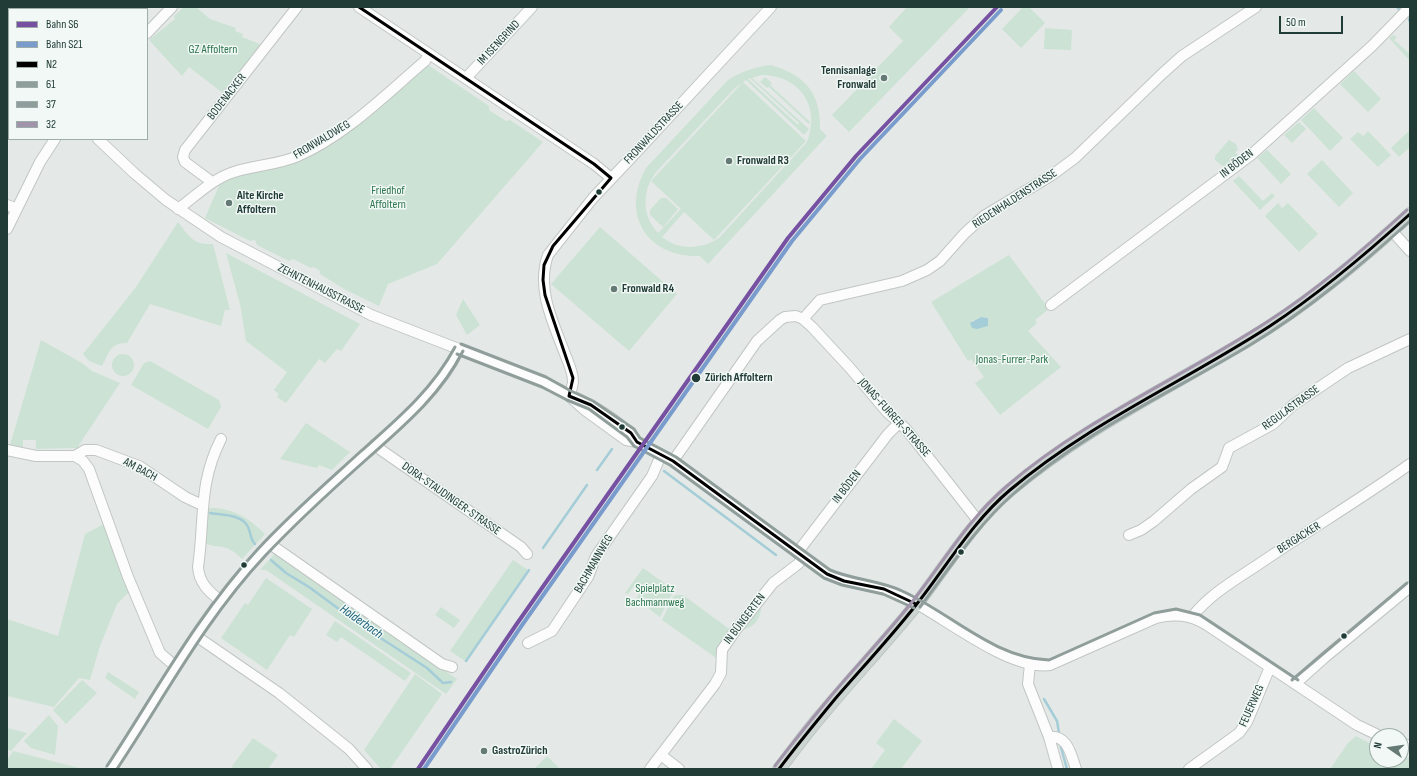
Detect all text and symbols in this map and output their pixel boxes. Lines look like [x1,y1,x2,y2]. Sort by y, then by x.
legend [8,8,148,140]
scale bar [1281,8,1345,34]
text: 50 m [1286,15,1306,30]
text: Bahn S6 [46,17,79,32]
street label: IM ISENGRIND [475,18,523,68]
text: Bahn S21 [46,37,83,52]
park label: GZ Affoltern [189,43,237,57]
text: N2 [46,57,57,72]
place label: Tennisanlage Fronwald [821,64,876,92]
street label: BODENACKER [204,71,250,123]
marker: Tennisanlage Fronwald [879,73,889,83]
text: 61 [46,77,55,92]
text: 37 [46,97,56,112]
street label: FRONWALDSTRASSE [621,99,687,167]
text: 32 [46,117,56,132]
street label: FRONWALDWEG [291,117,353,163]
street label: IN BÖDEN [1217,146,1257,182]
place label: Fronwald R3 [737,154,789,168]
marker: Fronwald R3 [724,156,734,166]
street label: RIEDENHALDENSTRASSE [970,166,1060,232]
park label: Friedhof Affoltern [370,184,406,212]
unlabelled marker [594,187,604,197]
place label: Alte Kirche Affoltern [237,189,284,217]
marker: Alte Kirche Affoltern [224,198,234,208]
street label: ZEHNTENHAUSSTRASSE [275,261,367,317]
place label: Fronwald R4 [622,282,674,296]
marker: Fronwald R4 [609,284,619,294]
park label: Jonas-Furrer-Park [976,353,1048,367]
place label: Zürich Affoltern [705,371,773,385]
marker: Zürich Affoltern [690,372,702,384]
street label: JONAS-FURRER-STRASSE [855,376,933,460]
street label: REGULASTRASSE [1259,382,1323,434]
unlabelled marker [617,422,627,432]
street label: AM BACH [121,455,159,485]
street label: DORA-STAUDINGER-STRASSE [399,459,503,539]
street label: IN BÖDEN [829,467,865,507]
street label: BERGACKER [1275,519,1323,557]
street label: BACHMANNWEG [571,532,617,596]
unlabelled marker [956,547,966,557]
unlabelled marker [239,560,249,570]
park label: Spielplatz Bachmannweg [626,582,684,610]
street label: IN BÜNGERTEN [721,591,769,647]
water label: Holderbach [336,601,386,643]
unlabelled marker [1339,631,1349,641]
street label: FEUERWEG [1236,683,1268,729]
north arrow [1369,728,1409,768]
text: N [1371,741,1385,750]
place label: GastroZürich [492,744,548,758]
marker: GastroZürich [479,746,489,756]

